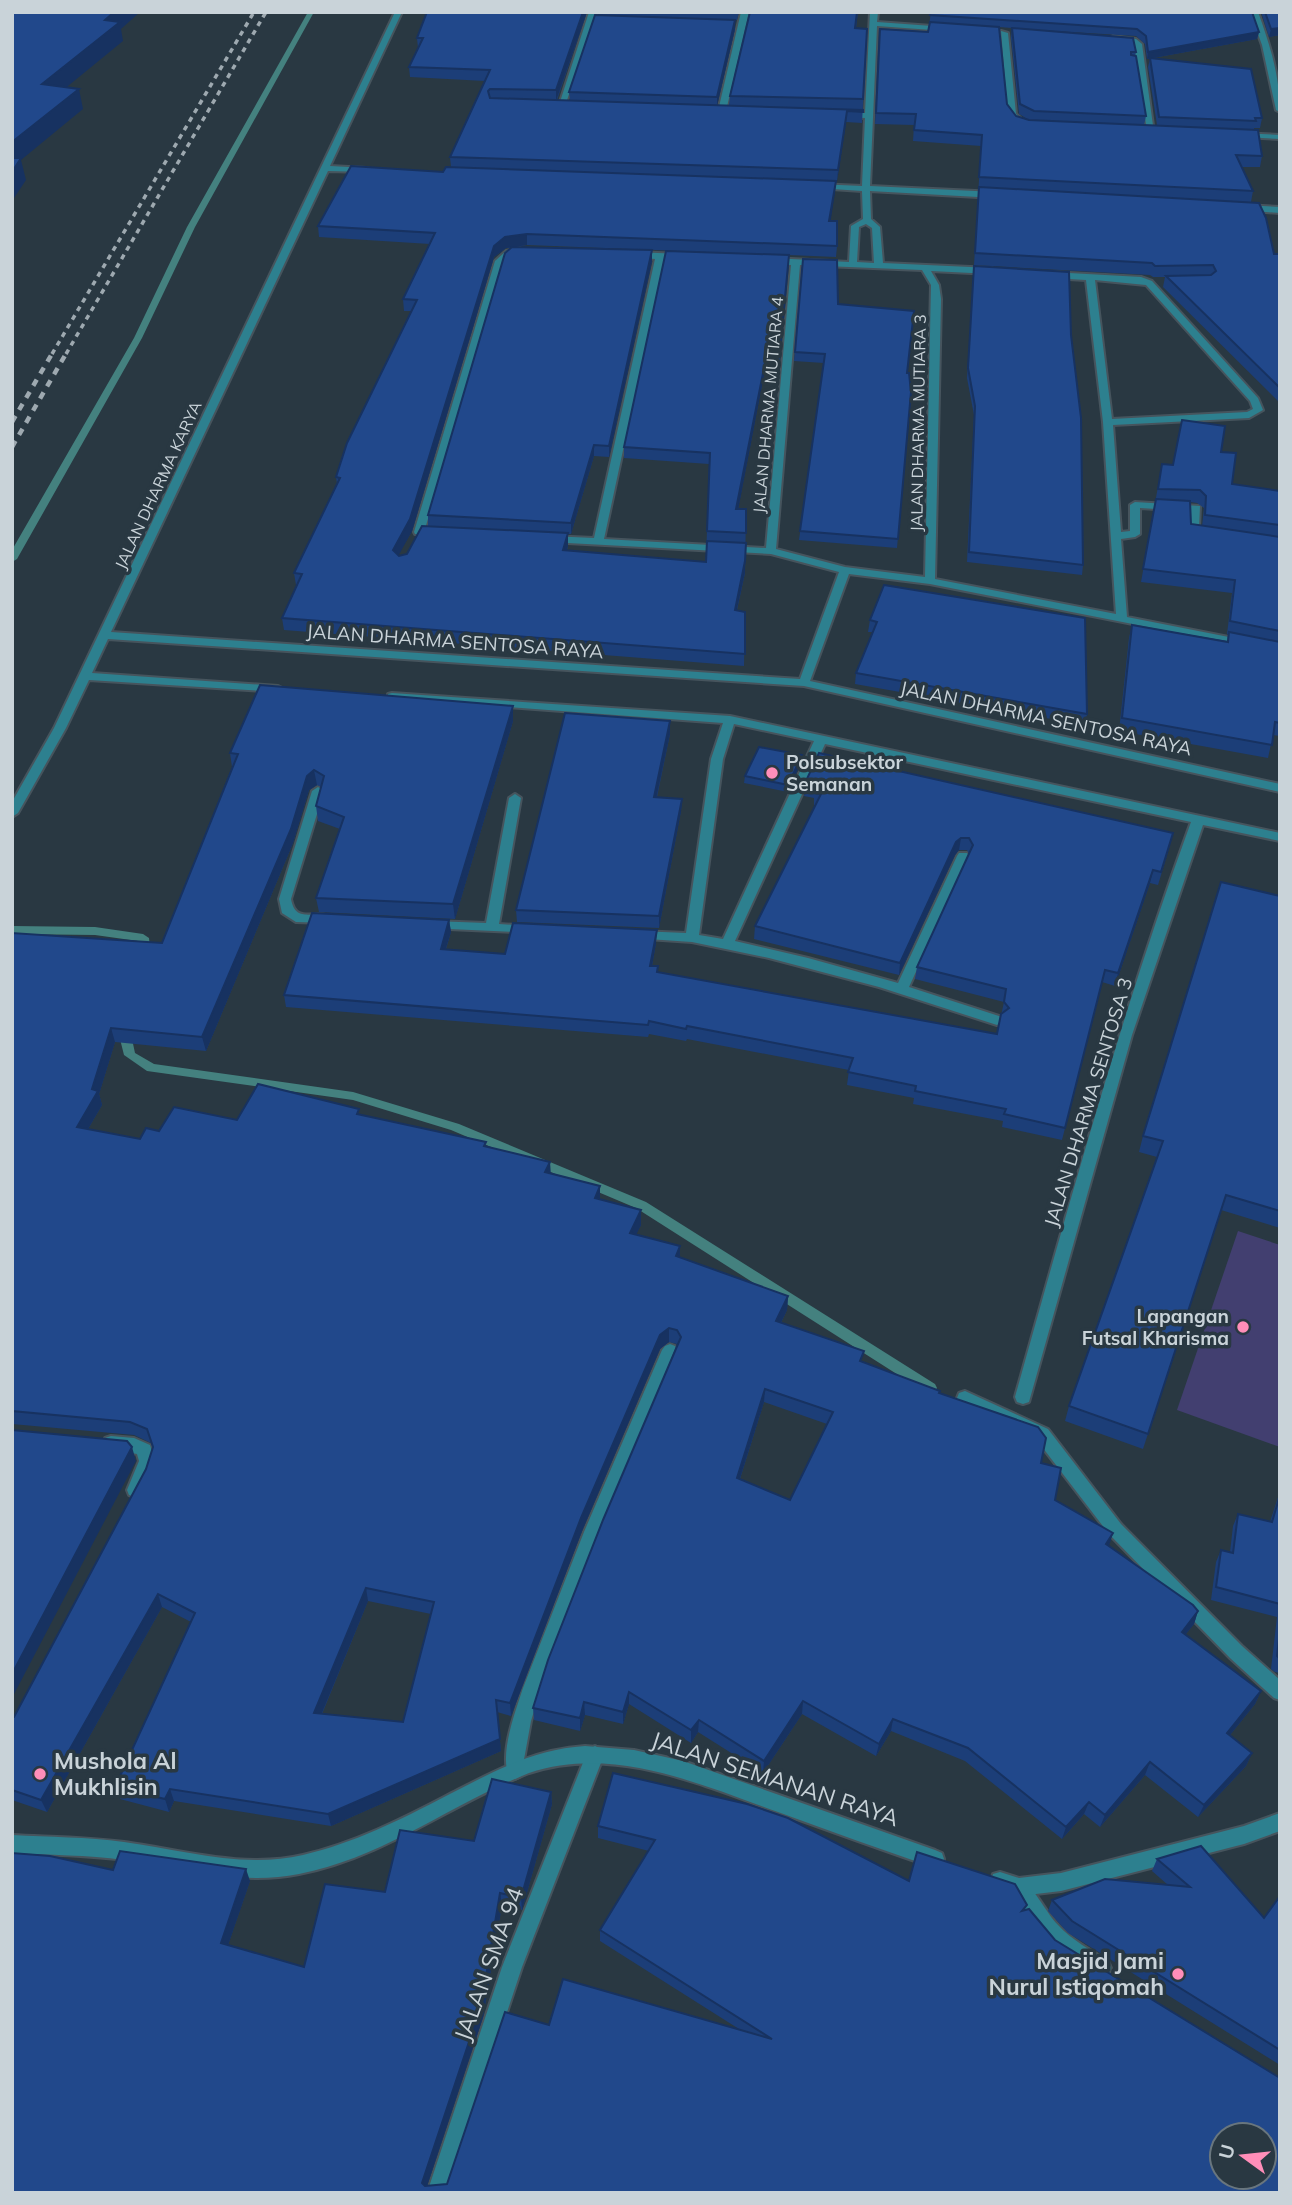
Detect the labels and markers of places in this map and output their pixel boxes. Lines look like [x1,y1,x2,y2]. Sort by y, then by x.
place label: Polsubsektor Semanan [786,750,903,796]
marker: Polsubsektor Semanan [764,765,780,781]
place label: Lapangan Futsal Kharisma [1082,1304,1229,1350]
marker: Lapangan Futsal Kharisma [1235,1319,1251,1335]
place label: Mushola Al Mukhlisin [54,1746,177,1801]
marker: Mushola Al Mukhlisin [32,1766,48,1782]
place label: Masjid Jami Nurul Istiqomah [989,1946,1164,2001]
marker: Masjid Jami Nurul Istiqomah [1170,1966,1186,1982]

